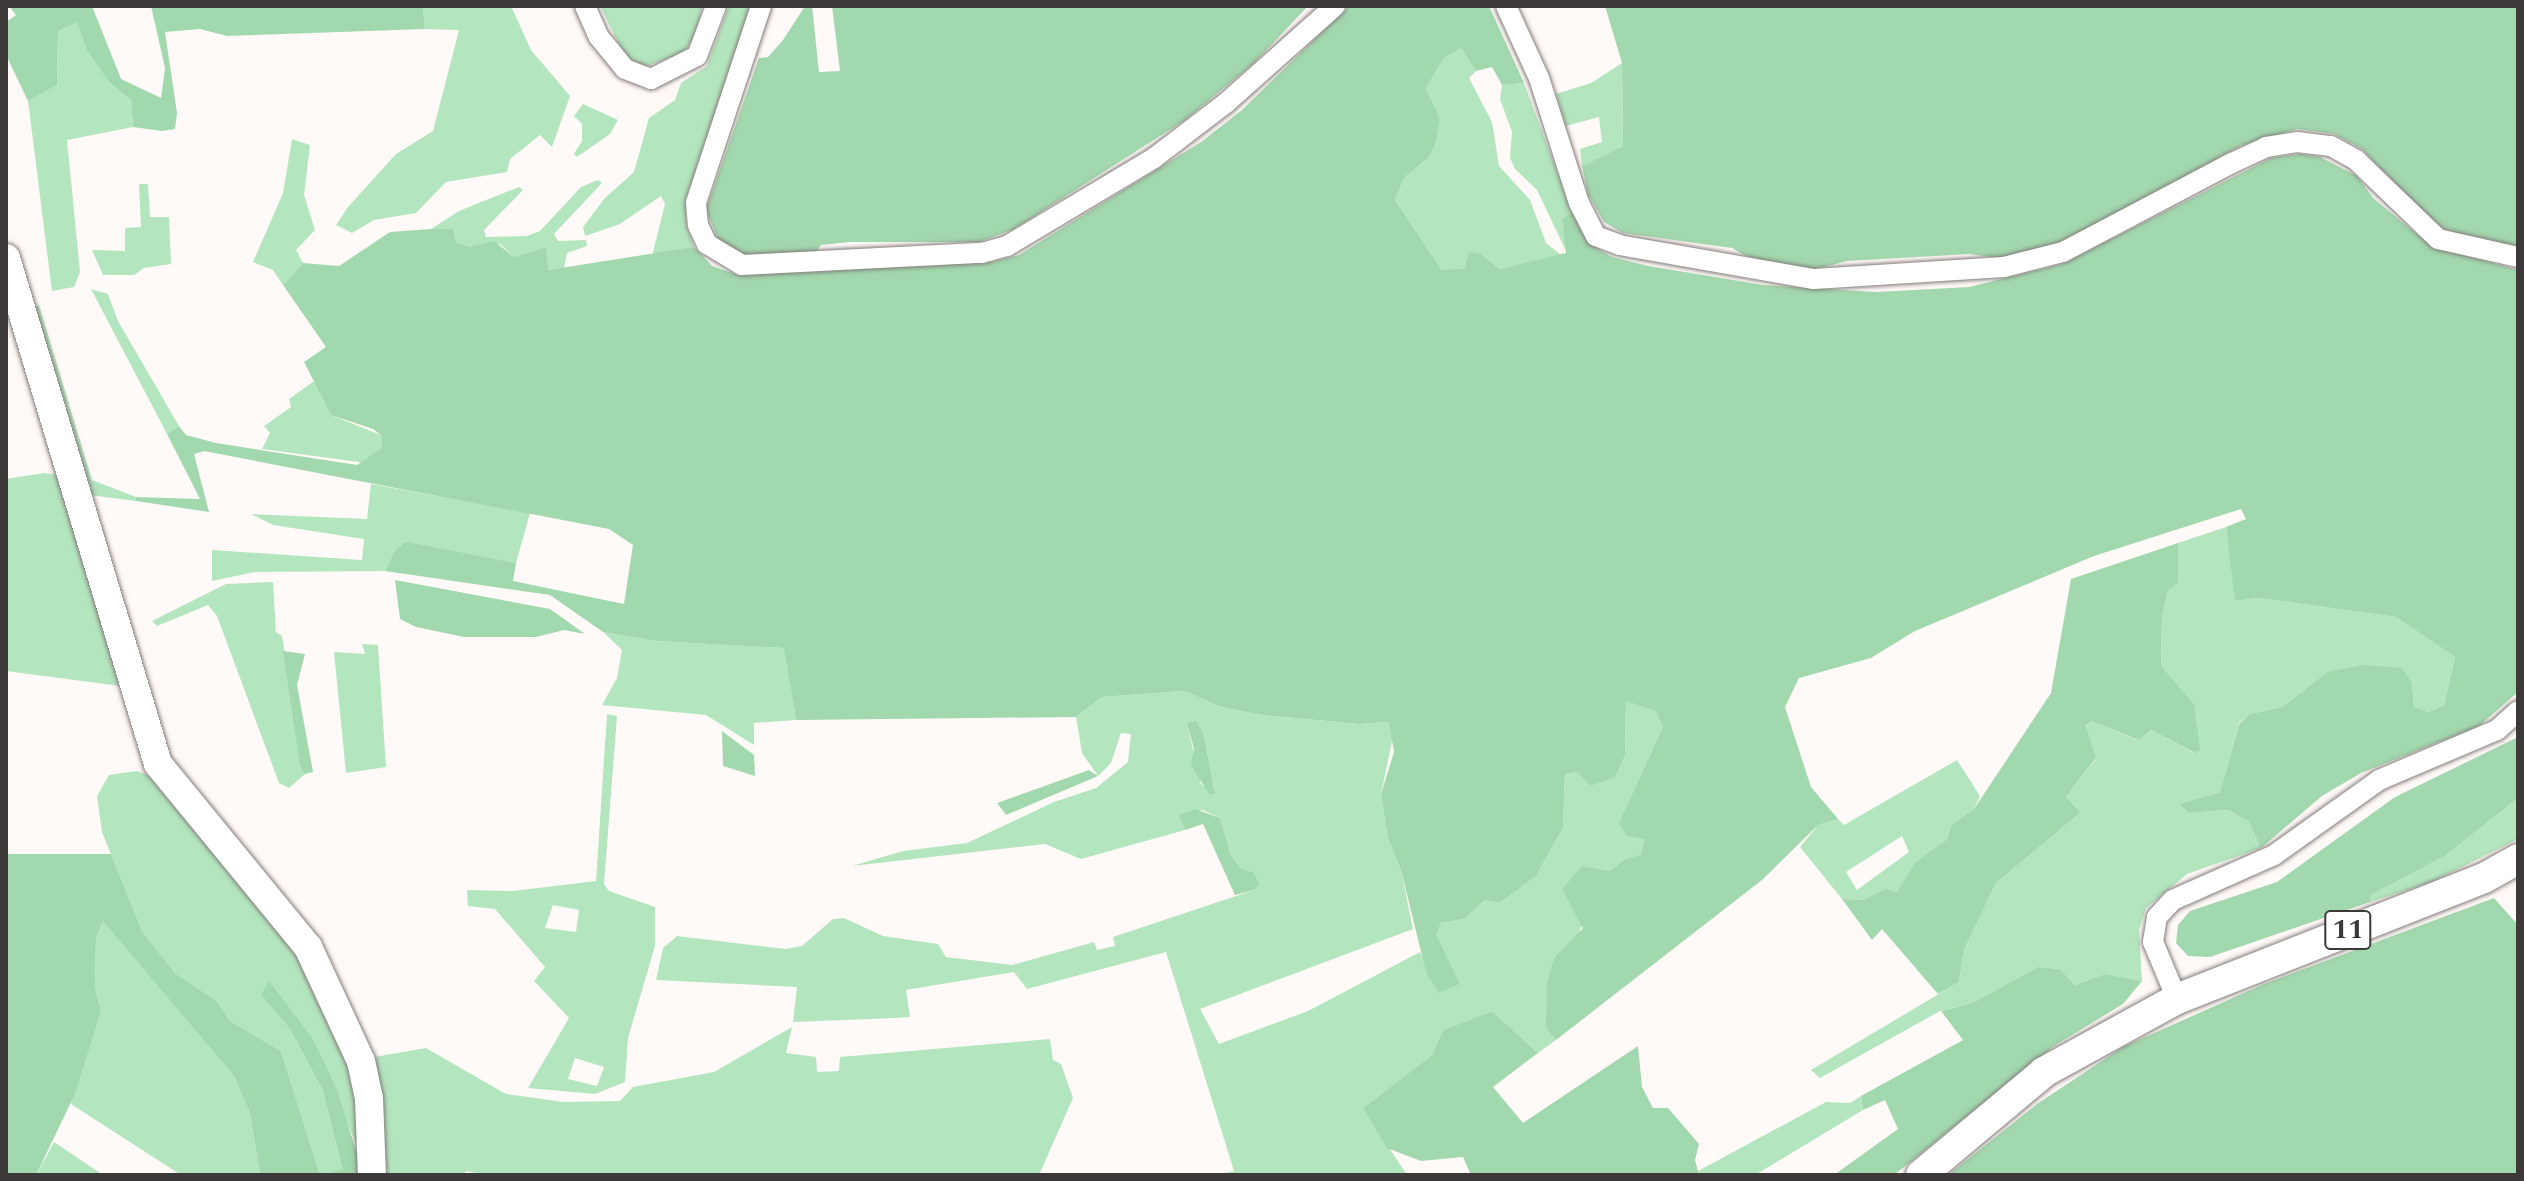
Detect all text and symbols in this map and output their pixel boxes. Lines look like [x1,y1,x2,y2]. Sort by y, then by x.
road number: 11 [2324,906,2372,954]

